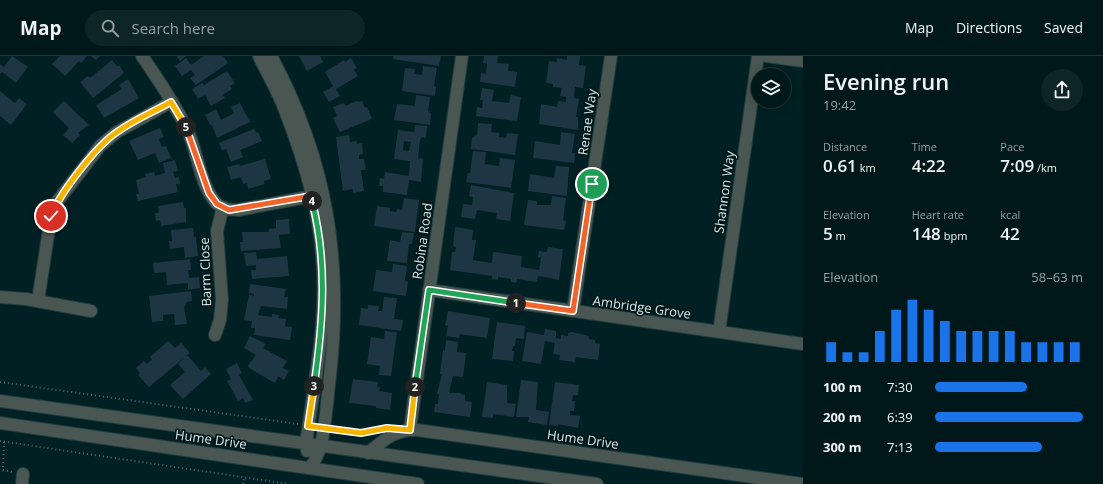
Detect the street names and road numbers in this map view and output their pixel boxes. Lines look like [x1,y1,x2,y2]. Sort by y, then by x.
street label: Renae Way [573,87,601,156]
street label: Shannon Way [709,149,739,234]
street label: Robina Road [408,202,436,280]
street label: Barm Close [195,237,215,307]
street label: Ambridge Grove [592,291,692,323]
street label: Hume Drive [174,425,248,453]
street label: Hume Drive [546,425,620,453]

